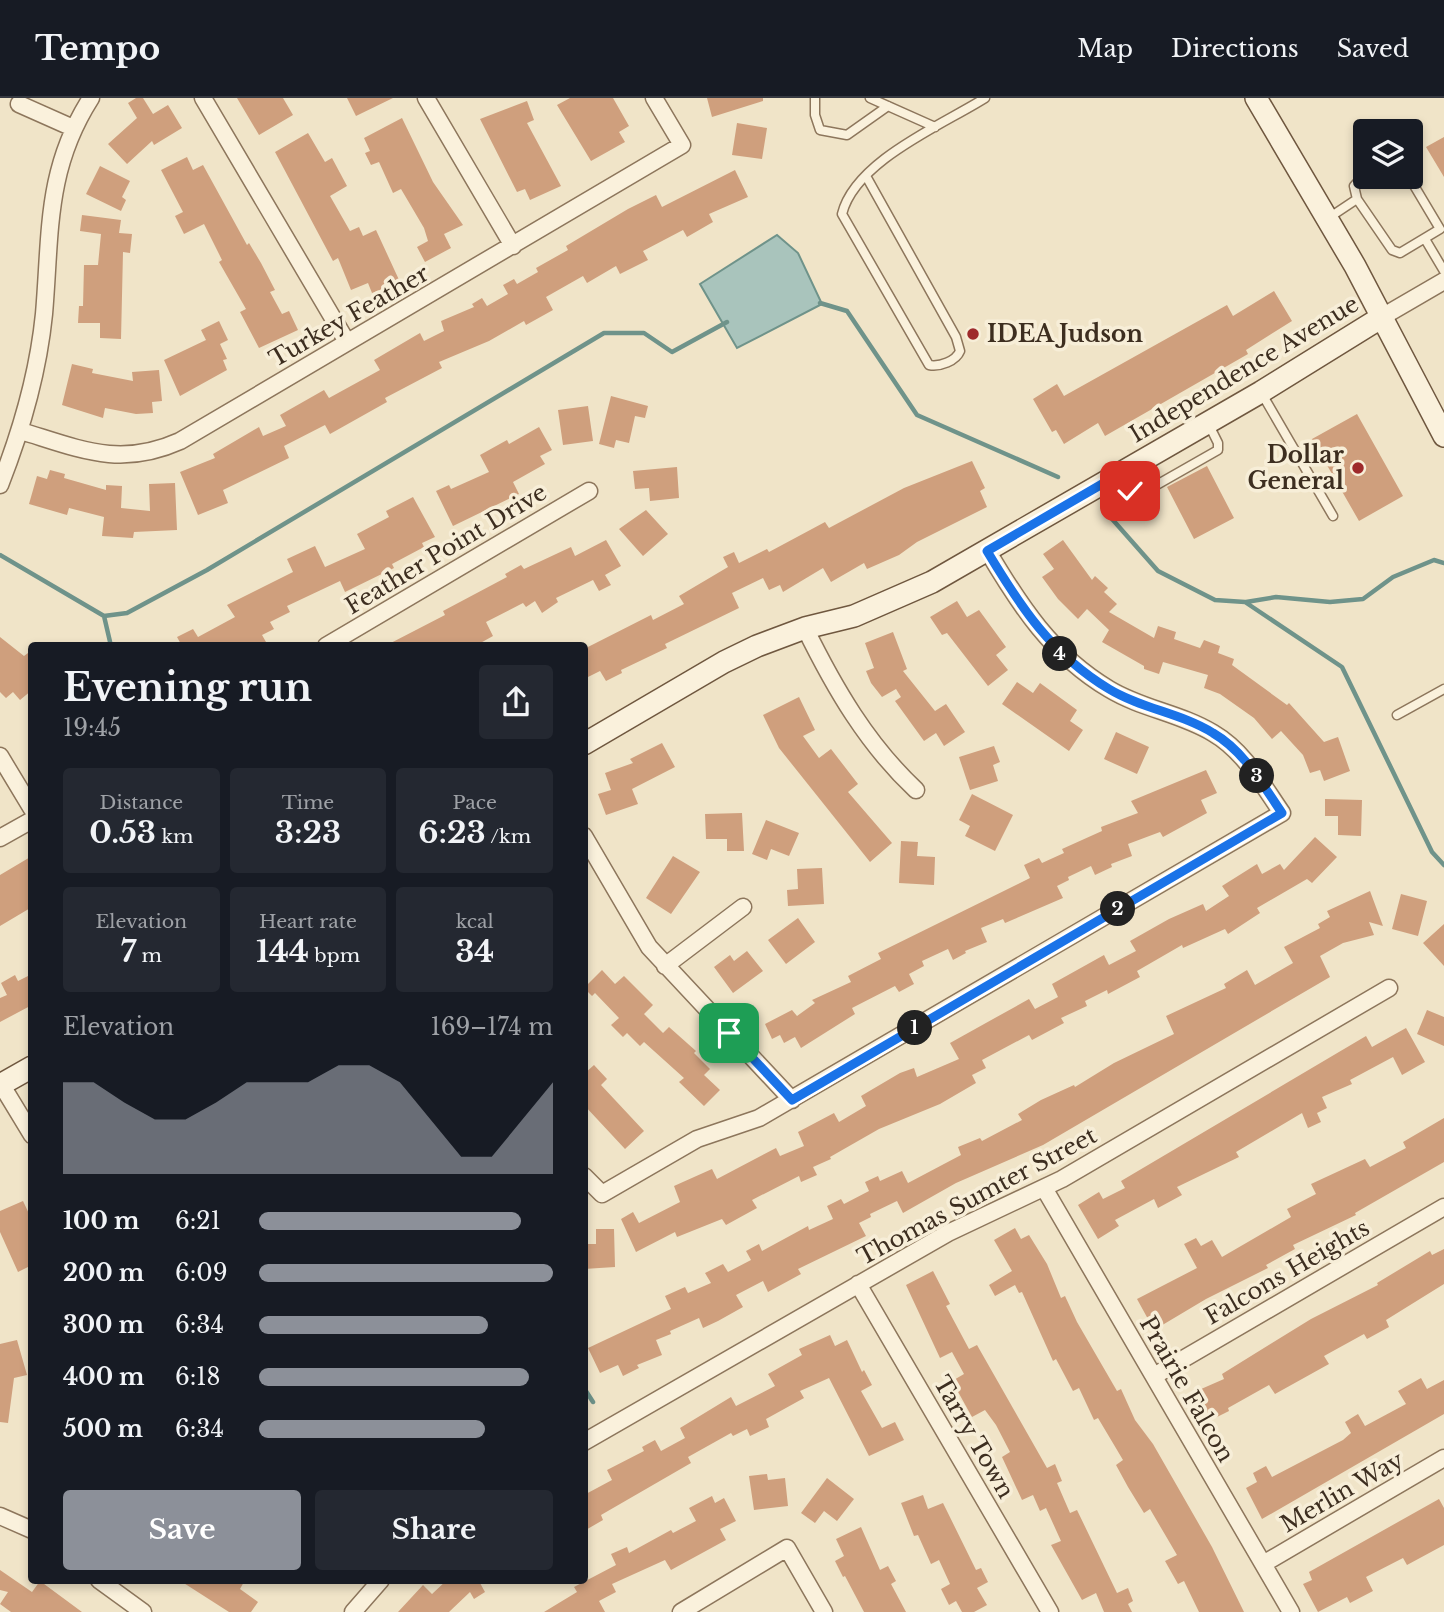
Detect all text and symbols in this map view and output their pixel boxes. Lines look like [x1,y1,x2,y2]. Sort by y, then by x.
text: Tempo [35,28,160,69]
text: Map [1077,34,1133,63]
text: Directions [1171,34,1299,63]
text: Saved [1337,34,1409,63]
map controls [1353,119,1423,189]
button: layers [1353,119,1423,189]
street label: Turkey Feather [264,259,434,373]
street label: Independence Avenue [1124,290,1364,448]
place label: IDEA Judson [987,320,1143,348]
marker: IDEA Judson [965,326,981,342]
place label: Dollar General [1247,441,1345,495]
marker: Dollar General [1350,460,1366,476]
pin [1100,461,1160,521]
icon: check [1111,472,1149,510]
street label: Feather Point Drive [340,478,552,620]
pin: 4 [1042,636,1078,672]
text: 4 [1053,642,1066,665]
text: Evening run [63,664,312,711]
button: share [479,665,553,739]
text: 19:45 [63,714,121,742]
pin: 3 [1240,758,1274,794]
text: 3 [1250,764,1263,787]
text: Distance [99,791,183,814]
text: Time [282,791,334,814]
text: Pace [452,791,497,814]
text: 0.53 [89,814,156,851]
text: 3:23 [275,814,341,851]
text: 6:23 [418,814,486,851]
text: km [156,825,194,848]
text: /km [486,825,531,848]
pin: 2 [1100,892,1136,926]
text: 2 [1111,897,1124,920]
text: Elevation [95,910,187,933]
text: Heart rate [259,910,357,933]
text: kcal [456,910,494,933]
text: 7 [121,933,136,970]
text: 144 [256,933,309,970]
text: 34 [455,933,494,970]
text: m [136,944,162,967]
text: bpm [309,944,360,967]
pin [699,1003,759,1063]
pin: 1 [898,1010,932,1046]
text: Elevation [63,1013,174,1041]
text: 169–174 m [430,1013,553,1041]
icon: arrive [710,1014,748,1052]
text: 1 [910,1016,919,1039]
street label: Thomas Sumter Street [853,1121,1102,1271]
text: 100 m [63,1207,139,1235]
text: 6:21 [175,1207,221,1235]
street label: Falcons Heights [1200,1213,1374,1331]
text: 200 m [63,1259,144,1287]
text: 6:09 [175,1259,228,1287]
text: 300 m [63,1311,144,1339]
text: 6:34 [175,1311,224,1339]
street label: Prairie Falcon [1134,1311,1240,1467]
text: 400 m [63,1363,145,1391]
text: 6:18 [175,1363,221,1391]
street label: Tarry Town [928,1371,1020,1503]
text: 500 m [63,1415,143,1443]
text: 6:34 [175,1415,224,1443]
street label: Merlin Way [1275,1445,1409,1538]
button: Save [63,1490,301,1570]
button: Share [315,1490,553,1570]

